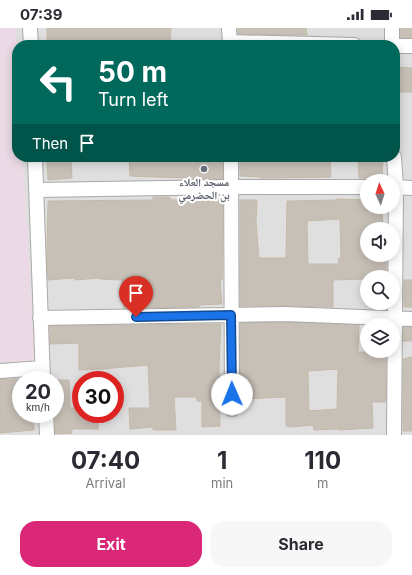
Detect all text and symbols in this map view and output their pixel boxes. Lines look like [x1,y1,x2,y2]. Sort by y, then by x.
text: 07:39 [20,5,62,24]
text: 50 m [98,55,167,89]
icon: left [32,56,84,108]
text: Turn left [98,89,168,110]
icon: arrive [76,132,98,154]
text: Then [32,134,68,153]
marker: مسجد العلاء بن الحضرمي [199,164,209,174]
north arrow [360,174,400,214]
map controls [360,174,400,358]
place label: مسجد العلاء بن الحضرمي [178,175,230,204]
button: sound [360,222,400,262]
button: search [360,270,400,310]
pin [119,276,153,317]
icon: arrive [125,282,147,304]
button: layers [360,318,400,358]
speed limit sign: 30 [72,371,124,423]
position arrow [211,373,253,415]
text: 20 [25,380,51,404]
text: km/h [26,401,50,413]
text: 07:40 [71,446,140,475]
text: 1 [217,446,227,475]
text: 110 [304,446,341,475]
text: Arrival [86,475,126,491]
text: min [211,475,233,491]
text: m [317,475,328,491]
button: Exit [20,521,202,567]
button: Share [210,521,392,567]

